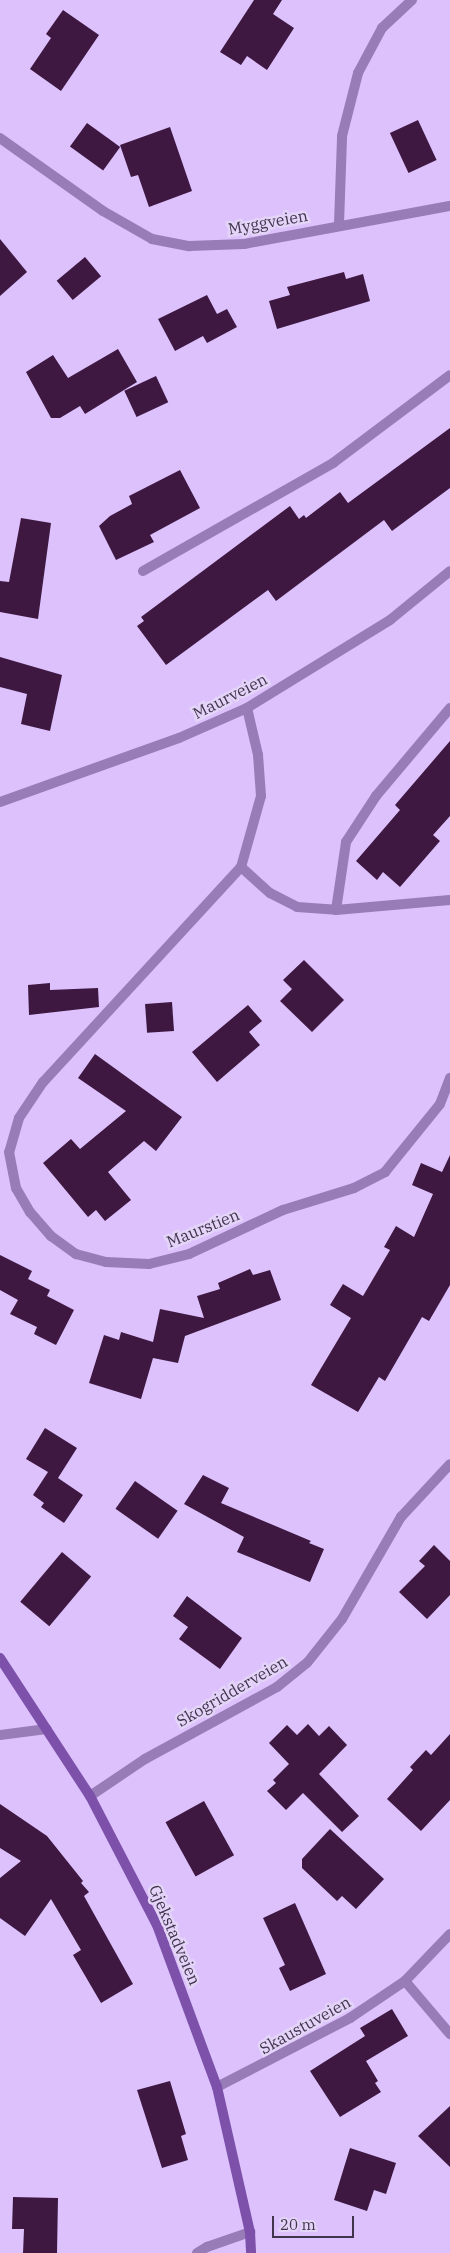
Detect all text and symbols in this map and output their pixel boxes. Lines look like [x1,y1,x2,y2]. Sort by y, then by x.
street label: Myggveien [227,206,309,238]
street label: Maurveien [190,669,270,723]
street label: Maurstien [164,1205,242,1251]
street label: Skogridderveien [173,1651,291,1731]
street label: Gjekstadveien [145,1882,205,1988]
street label: Skaustuveien [256,1992,354,2058]
scale bar [275,2206,358,2238]
text: 20 m [280,2215,316,2234]

